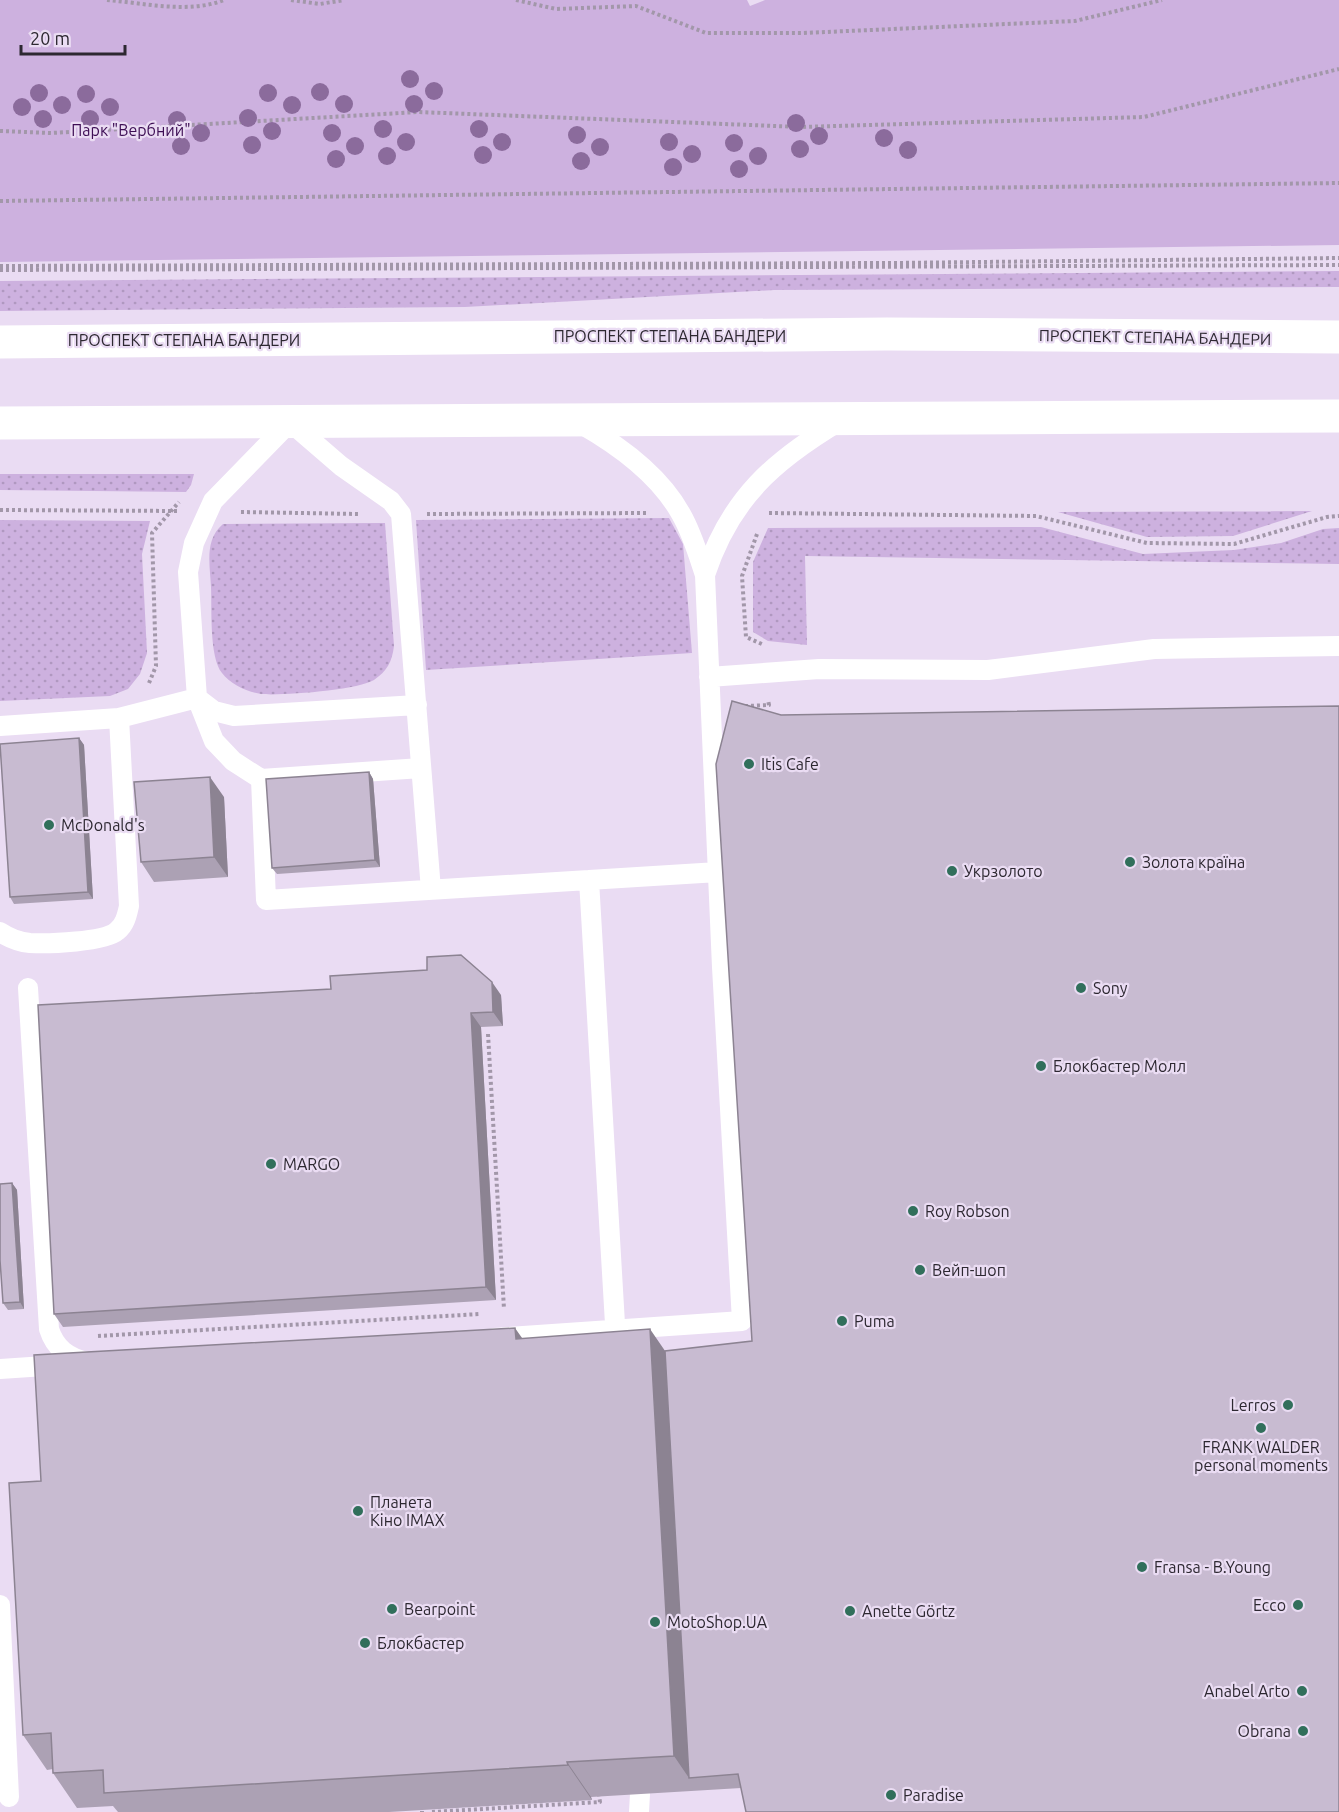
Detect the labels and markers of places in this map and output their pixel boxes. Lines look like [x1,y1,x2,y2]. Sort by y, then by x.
place label: Itis Cafe [761,755,819,773]
marker: Itis Cafe [742,757,756,771]
place label: McDonald's [61,816,145,834]
marker: McDonald's [42,818,56,832]
place label: Золота країна [1142,853,1245,871]
marker: Золота країна [1123,855,1137,869]
place label: Укрзолото [964,862,1043,880]
marker: Укрзолото [945,864,959,878]
place label: Sony [1093,979,1128,997]
marker: Sony [1074,981,1088,995]
place label: Блокбастер Молл [1053,1057,1186,1075]
marker: Блокбастер Молл [1034,1059,1048,1073]
place label: MARGO [283,1155,340,1173]
marker: MARGO [264,1157,278,1171]
place label: Roy Robson [925,1202,1010,1220]
marker: Roy Robson [906,1204,920,1218]
place label: Вейп-шоп [932,1261,1006,1279]
marker: Вейп-шоп [913,1263,927,1277]
place label: Puma [854,1312,895,1330]
marker: Puma [835,1314,849,1328]
place label: Lerros [1231,1396,1276,1414]
marker: Lerros [1281,1398,1295,1412]
marker: FRANK WALDER personal moments [1254,1421,1268,1435]
place label: FRANK WALDER personal moments [1194,1438,1328,1474]
place label: Планета Кіно IMAX [370,1493,445,1529]
marker: Планета Кіно IMAX [351,1504,365,1518]
place label: Fransa - B.Young [1154,1558,1271,1576]
marker: Fransa - B.Young [1135,1560,1149,1574]
place label: Ecco [1253,1596,1286,1614]
marker: Ecco [1291,1598,1305,1612]
place label: Bearpoint [404,1600,476,1618]
marker: Bearpoint [385,1602,399,1616]
place label: Anette Görtz [862,1602,955,1620]
marker: Anette Görtz [843,1604,857,1618]
place label: MotoShop.UA [667,1613,768,1631]
marker: MotoShop.UA [648,1615,662,1629]
place label: Блокбастер [377,1634,464,1652]
marker: Блокбастер [358,1636,372,1650]
place label: Anabel Arto [1204,1682,1290,1700]
marker: Anabel Arto [1295,1684,1309,1698]
place label: Obrana [1238,1722,1291,1740]
marker: Obrana [1296,1724,1310,1738]
place label: Paradise [903,1786,964,1804]
marker: Paradise [884,1788,898,1802]

